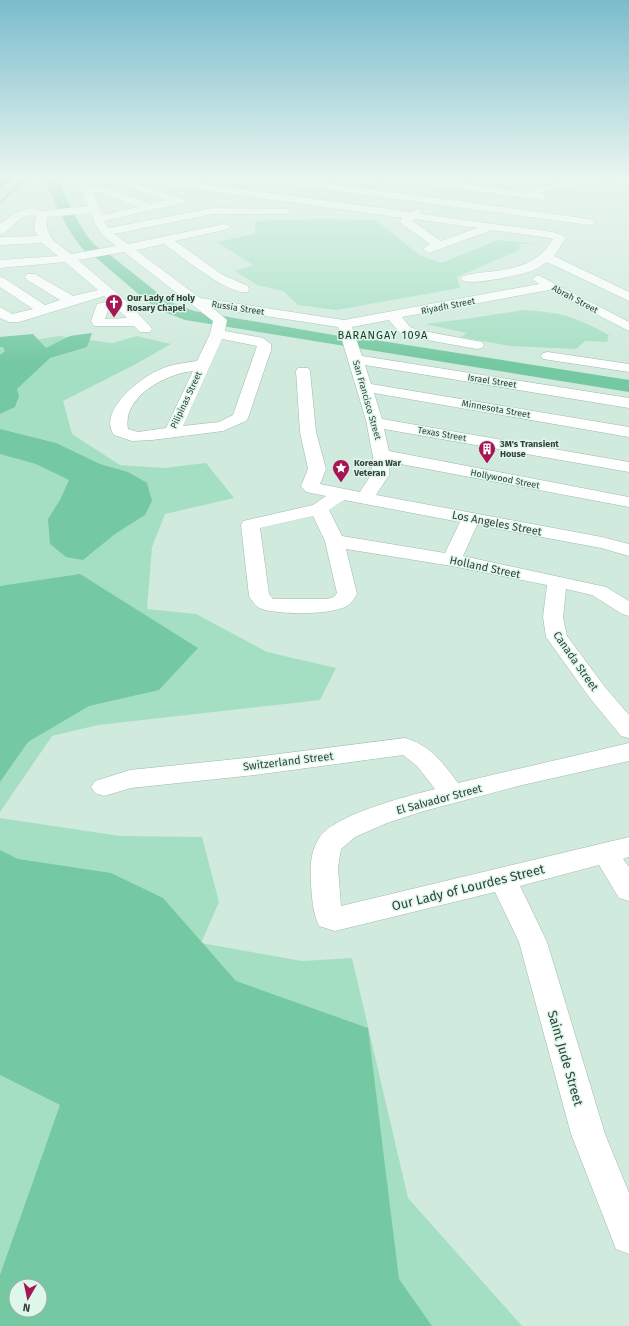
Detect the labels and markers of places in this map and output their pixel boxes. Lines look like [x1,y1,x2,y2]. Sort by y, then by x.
church icon: Our Lady of Holy Rosary Chapel [104,293,124,318]
place label: Our Lady of Holy Rosary Chapel [127,293,195,313]
building icon: 3M's Transient House [477,439,497,464]
place label: 3M's Transient House [499,439,559,459]
place icon: Korean War Veteran [331,458,351,483]
place label: Korean War Veteran [353,458,402,478]

